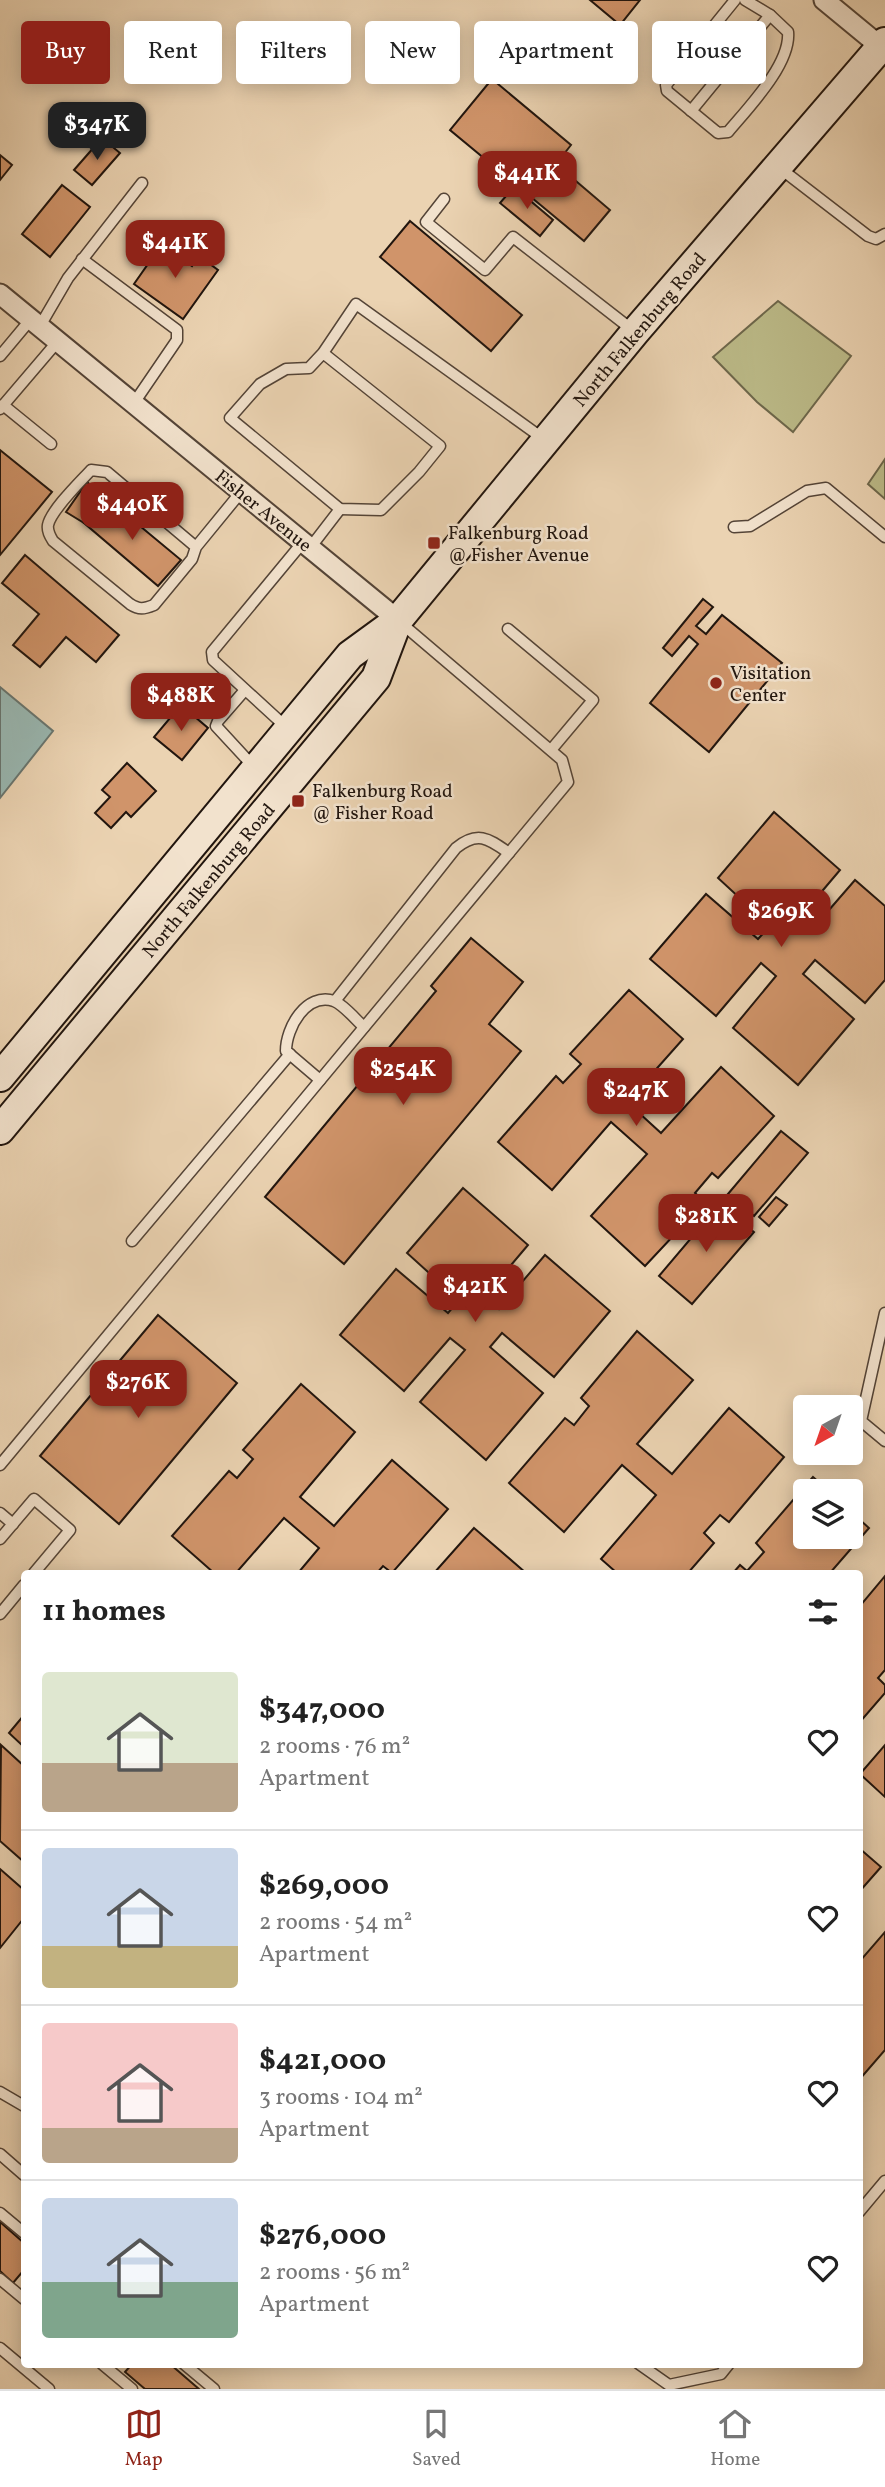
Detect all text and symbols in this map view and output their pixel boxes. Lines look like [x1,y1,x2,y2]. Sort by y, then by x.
chip: Buy [21,21,110,84]
chip: Rent [124,21,222,84]
chip: Filters [236,21,351,84]
chip: New [365,21,460,84]
chip: Apartment [474,21,638,84]
chip: House [652,21,766,84]
pin: $347K [48,102,146,162]
text: $347K [64,109,130,141]
pin: $441K [478,152,576,211]
text: $441K [494,158,560,190]
pin: $441K [126,220,224,280]
text: $441K [142,227,208,259]
street label: North Falkenburg Road [568,247,713,413]
street label: Fisher Avenue [209,464,317,559]
pin: $440K [83,482,181,542]
text: $440K [96,489,168,521]
place label: Falkenburg Road @ Fisher Avenue [448,521,589,569]
marker: Falkenburg Road @ Fisher Avenue [426,535,442,551]
place label: Visitation Center [730,661,811,709]
pin: $488K [132,674,230,733]
marker: Visitation Center [708,675,724,691]
text: $488K [147,680,215,712]
place label: Falkenburg Road @ Fisher Road [312,779,453,827]
marker: Falkenburg Road @ Fisher Road [290,793,306,809]
street label: North Falkenburg Road [137,798,282,964]
pin: $269K [732,890,830,949]
text: $269K [748,896,814,928]
pin: $254K [354,1048,452,1107]
text: $254K [370,1054,436,1086]
pin: $247K [587,1068,685,1128]
text: $247K [603,1075,669,1107]
pin: $281K [657,1194,755,1254]
text: $281K [674,1201,738,1233]
pin: $421K [426,1264,524,1324]
text: $421K [443,1271,507,1303]
pin: $276K [89,1360,187,1420]
text: $276K [106,1367,170,1399]
north arrow [793,1395,863,1465]
map controls [793,1395,863,1549]
button: layers [793,1479,863,1549]
text: 11 homes [42,1591,166,1633]
icon: filters [804,1593,842,1631]
text: $347,000 [259,1689,385,1731]
icon: home [98,1700,182,1784]
icon: heart [804,1723,842,1761]
text: 2 rooms · 76 m² [259,1731,410,1763]
text: Apartment [259,1763,370,1795]
text: $269,000 [259,1865,389,1907]
icon: home [98,1876,182,1960]
icon: heart [804,1899,842,1937]
text: 2 rooms · 54 m² [259,1907,412,1939]
text: Apartment [259,1939,370,1971]
text: $421,000 [259,2040,386,2082]
icon: home [98,2051,182,2135]
icon: heart [804,2074,842,2112]
text: 3 rooms · 104 m² [259,2082,423,2114]
text: Apartment [259,2114,370,2146]
text: $276,000 [259,2215,386,2257]
icon: home [98,2226,182,2310]
icon: heart [804,2249,842,2287]
text: 2 rooms · 56 m² [259,2257,410,2289]
text: Apartment [259,2289,370,2321]
tab: Map [125,2405,163,2473]
tab: Saved [412,2405,461,2473]
tab: Home [710,2405,760,2473]

